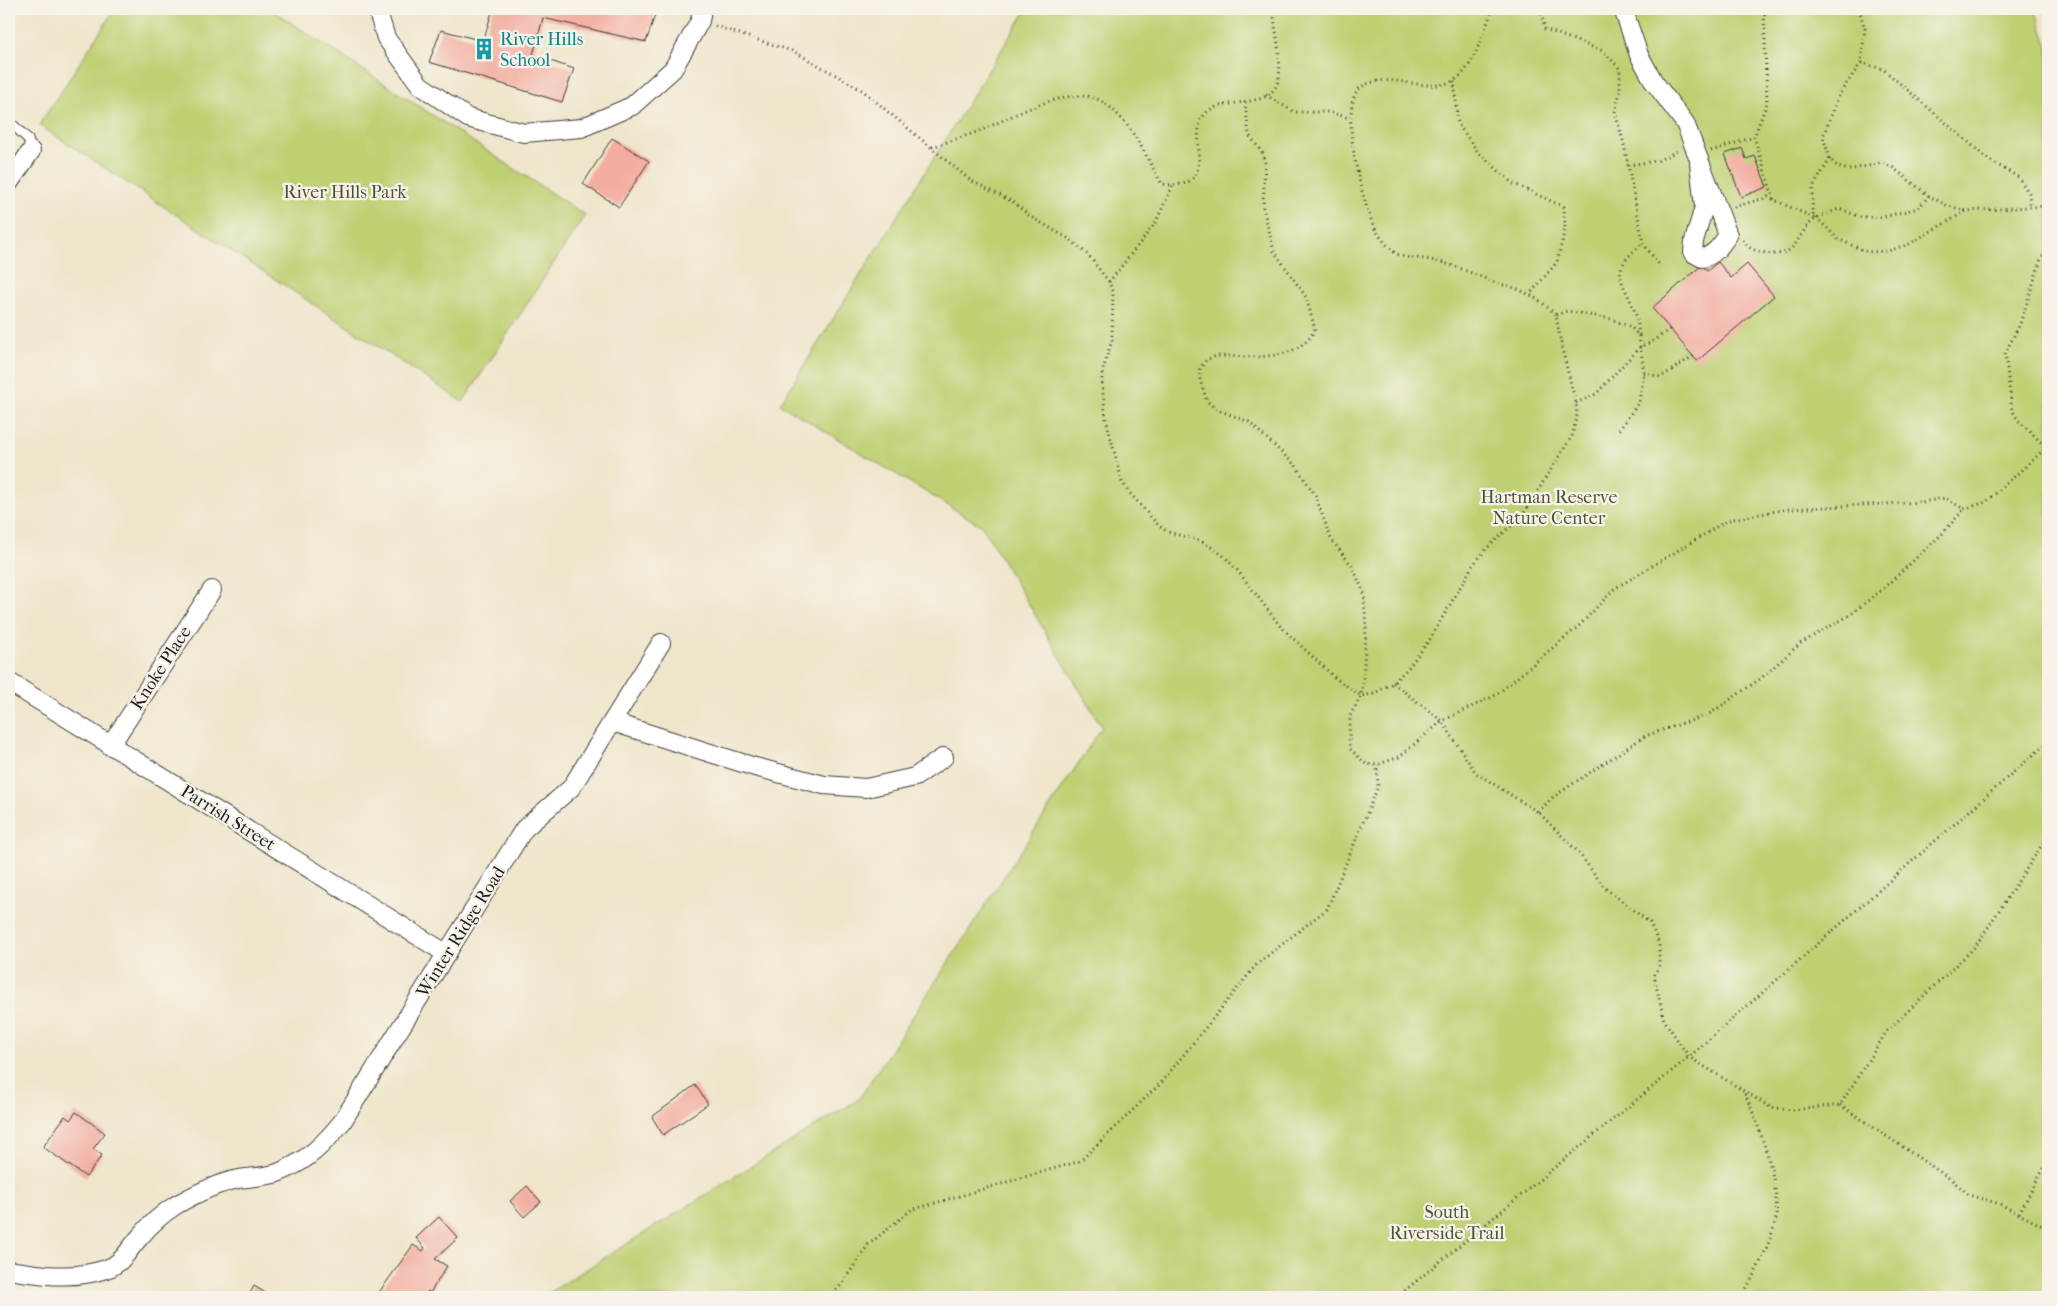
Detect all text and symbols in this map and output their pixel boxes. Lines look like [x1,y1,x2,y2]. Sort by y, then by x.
place label: River Hills School [500,29,584,71]
building icon: River Hills School [471,36,497,62]
park label: River Hills Park [284,182,407,203]
park label: Hartman Reserve Nature Center [1481,487,1618,529]
street label: Knoke Place [126,622,196,714]
street label: Parrish Street [177,781,280,856]
street label: Winter Ridge Road [412,862,510,1002]
park label: South Riverside Trail [1390,1202,1504,1244]

